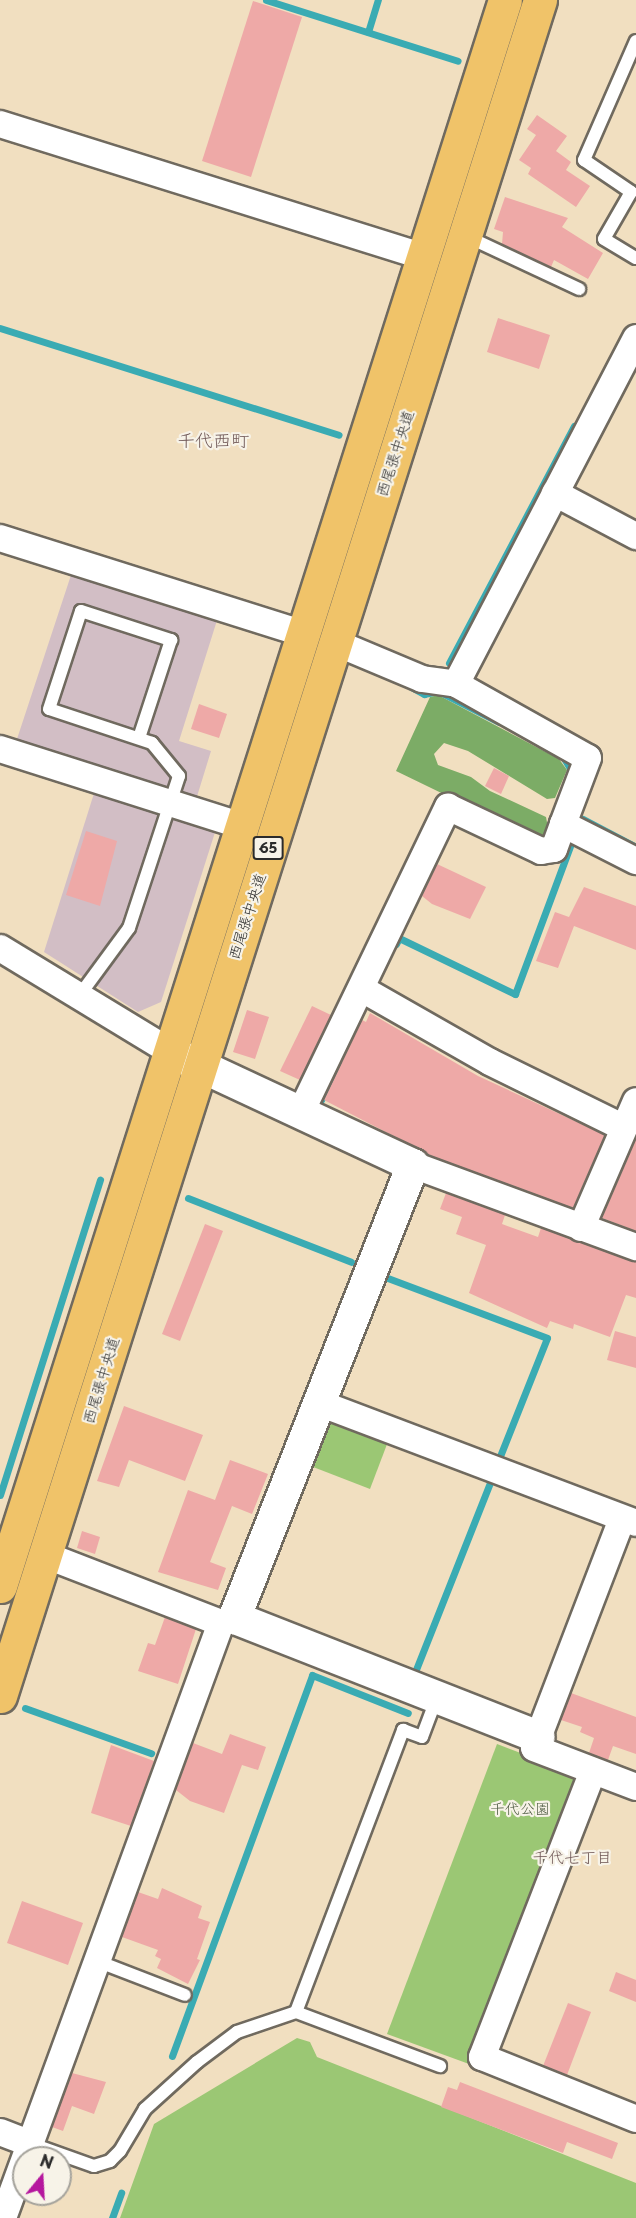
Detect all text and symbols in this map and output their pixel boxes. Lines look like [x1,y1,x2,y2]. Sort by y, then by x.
street label: 西尾張中央道 [372,407,416,499]
district label: 千代西町 [177,429,249,451]
road number: 65 [252,837,284,859]
street label: 西尾張中央道 [224,870,268,962]
street label: 西尾張中央道 [78,1334,122,1426]
park label: 千代公園 [490,1799,550,1817]
district label: 千代七丁目 [532,1846,612,1866]
north arrow [12,2146,72,2206]
text: N [37,2147,57,2174]

